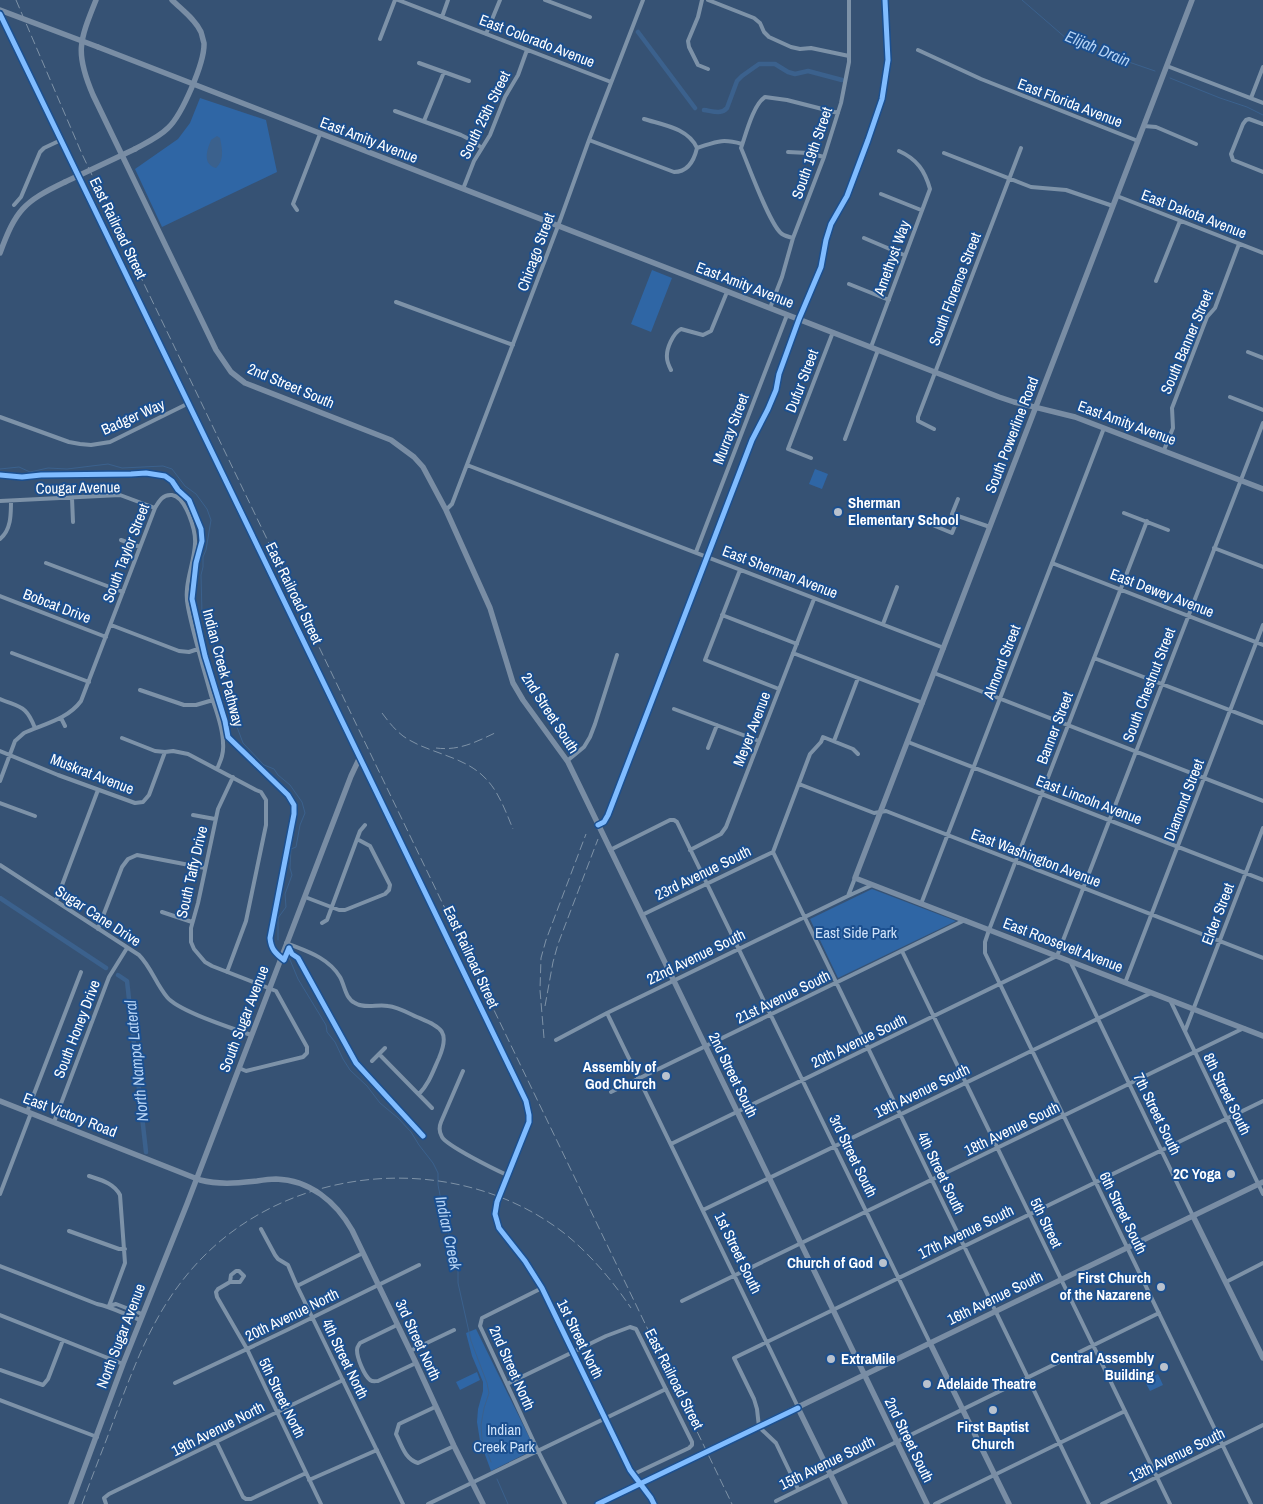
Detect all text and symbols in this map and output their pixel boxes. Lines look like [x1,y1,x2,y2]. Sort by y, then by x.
street label: East Colorado Avenue [476,9,598,72]
water label: Elijah Drain [1062,24,1134,72]
street label: South 25th Street [454,67,515,162]
street label: East Florida Avenue [1015,73,1126,132]
street label: South 19th Street [786,104,837,202]
street label: East Amity Avenue [317,111,421,168]
street label: East Railroad Street [85,173,152,283]
street label: East Dakota Avenue [1138,184,1250,243]
street label: Chicago Street [512,209,560,294]
street label: Amethyst Way [868,216,915,299]
street label: South Florence Street [923,229,986,348]
street label: East Amity Avenue [693,256,797,313]
street label: South Banner Street [1155,286,1218,397]
street label: Dufur Street [780,346,823,416]
street label: 2nd Street South [245,358,338,413]
street label: South Powerline Road [980,374,1043,496]
street label: Murray Street [707,390,754,467]
street label: Badger Way [98,393,169,440]
street label: East Amity Avenue [1075,395,1179,450]
street label: Cougar Avenue [36,476,121,499]
place label: Sherman Elementary School [848,492,959,530]
street label: South Taylor Street [97,500,154,605]
marker: Sherman Elementary School [832,506,844,518]
street label: East Railroad Street [261,538,328,648]
street label: East Sherman Avenue [719,540,841,603]
street label: East Dewey Avenue [1107,563,1217,622]
street label: Bobcat Drive [20,583,94,628]
street label: Indian Creek Pathway [198,607,250,730]
street label: Almond Street [977,621,1026,703]
street label: South Chestnut Street [1117,624,1180,745]
street label: 2nd Street South [516,668,584,757]
street label: Meyer Avenue [728,688,775,769]
street label: Banner Street [1031,688,1078,767]
street label: Muskrat Avenue [47,748,137,799]
street label: Diamond Street [1158,755,1209,844]
street label: East Lincoln Avenue [1033,770,1145,829]
street label: South Taffy Drive [171,823,212,920]
street label: East Washington Avenue [968,823,1104,892]
street label: 23rd Avenue South [651,840,754,905]
street label: Elder Street [1196,879,1239,948]
street label: Sugar Cane Drive [51,880,145,951]
street label: East Railroad Street [439,902,505,1012]
street label: East Roosevelt Avenue [1000,912,1126,977]
park label: East Side Park [815,922,898,943]
street label: 22nd Avenue South [643,924,749,989]
street label: South Sugar Avenue [214,962,274,1075]
street label: 21st Avenue South [732,965,834,1029]
street label: South Honey Drive [48,976,105,1081]
water label: North Nampa Lateral [119,998,153,1123]
street label: 20th Avenue South [808,1008,910,1073]
street label: 2nd Street South [704,1029,763,1121]
street label: 8th Street South [1199,1049,1256,1138]
place label: Assembly of God Church [583,1056,657,1094]
street label: 19th Avenue South [871,1058,973,1123]
street label: 7th Street South [1129,1069,1186,1158]
marker: Assembly of God Church [660,1070,672,1082]
street label: East Victory Road [20,1087,120,1142]
street label: 18th Avenue South [961,1096,1063,1161]
street label: 3rd Street South [824,1111,883,1201]
street label: 4th Street South [913,1128,970,1217]
place label: 2C Yoga [1173,1163,1221,1184]
street label: 6th Street South [1095,1168,1152,1257]
marker: 2C Yoga [1225,1168,1237,1180]
water label: Indian Creek [430,1194,468,1272]
street label: 5th Street [1025,1194,1068,1252]
street label: 17th Avenue South [915,1199,1017,1264]
street label: 1st Street South [710,1209,767,1297]
place label: Church of God [787,1252,873,1273]
marker: Church of God [877,1257,889,1269]
street label: 16th Avenue South [944,1265,1046,1330]
place label: First Church of the Nazarene [1059,1267,1151,1305]
street label: North Sugar Avenue [91,1280,150,1391]
marker: First Church of the Nazarene [1155,1281,1167,1293]
street label: 20th Avenue North [241,1283,342,1346]
street label: 1st Street North [552,1295,609,1382]
street label: 3rd Street North [390,1296,446,1384]
street label: 4th Street North [317,1315,374,1402]
street label: 2nd Street North [485,1322,540,1413]
street label: East Railroad Street [640,1325,709,1433]
place label: Central Assembly Building [1051,1347,1154,1385]
place label: ExtraMile [841,1348,896,1369]
marker: ExtraMile [825,1353,837,1365]
street label: 5th Street North [254,1354,311,1441]
marker: Central Assembly Building [1158,1361,1170,1373]
place label: Adelaide Theatre [937,1373,1036,1394]
marker: Adelaide Theatre [921,1378,933,1390]
street label: 2nd Street South [880,1394,939,1486]
street label: 19th Avenue North [168,1396,268,1461]
marker: First Baptist Church [987,1404,999,1416]
place label: First Baptist Church [957,1416,1029,1454]
park label: Indian Creek Park [473,1419,536,1457]
street label: 13th Avenue South [1126,1422,1228,1487]
street label: 15th Avenue South [776,1430,878,1495]

